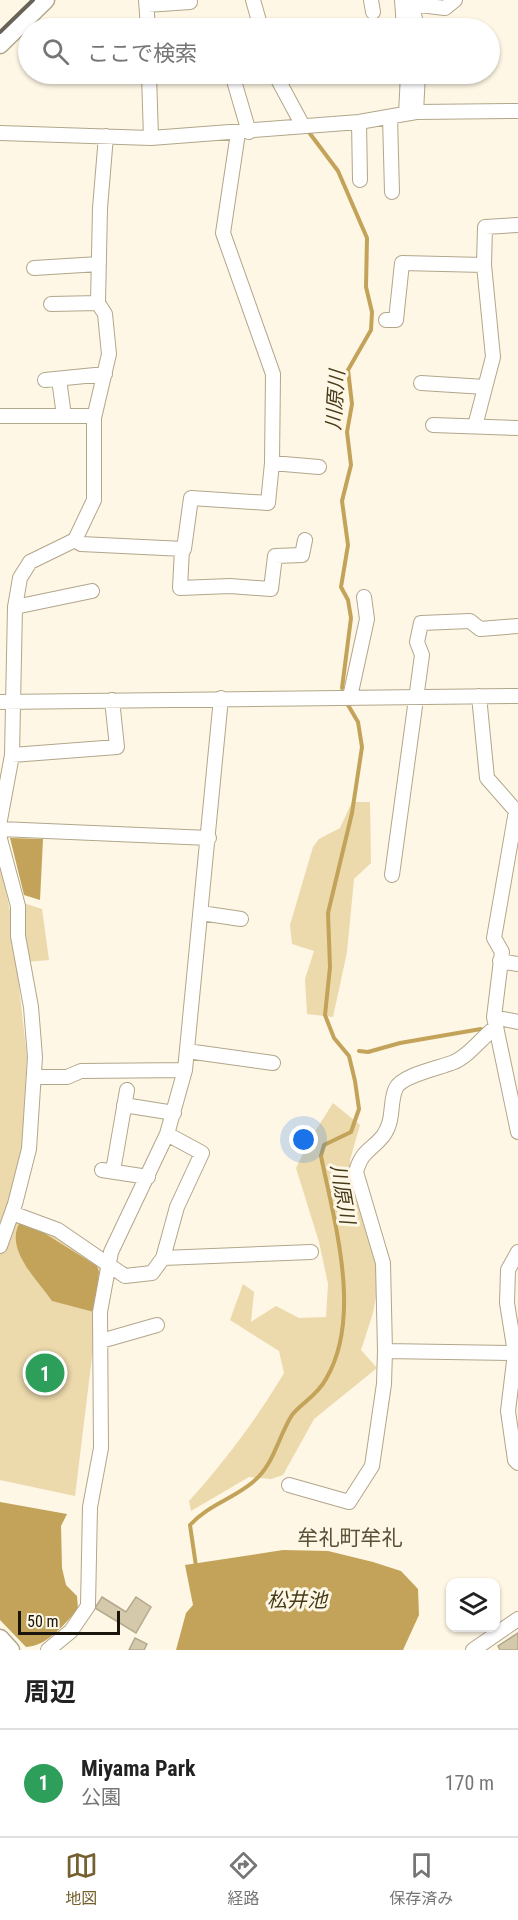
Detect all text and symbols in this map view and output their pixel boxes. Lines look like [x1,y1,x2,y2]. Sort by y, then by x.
search box [18,18,500,84]
icon: search [39,35,72,68]
text: ここで検索 [87,41,197,66]
water label: 川原川 [321,367,349,431]
your location [289,1125,318,1154]
water label: 川原川 [326,1162,360,1228]
pin: 1 [26,1350,64,1396]
district label: 牟礼町牟礼 [298,1526,403,1550]
map controls [446,1578,500,1632]
button: layers [446,1578,500,1632]
water label: 松井池 [267,1588,329,1612]
scale bar [18,1608,120,1636]
text: 50 m [27,1612,59,1631]
text: 周辺 [24,1677,76,1707]
text: Miyama Park [81,1756,196,1781]
text: 1 [38,1771,49,1795]
text: 170 m [445,1771,494,1795]
text: 公園 [81,1785,121,1809]
tab: 地図 [65,1849,98,1909]
tab: 経路 [227,1849,260,1909]
tab: 保存済み [389,1849,453,1909]

